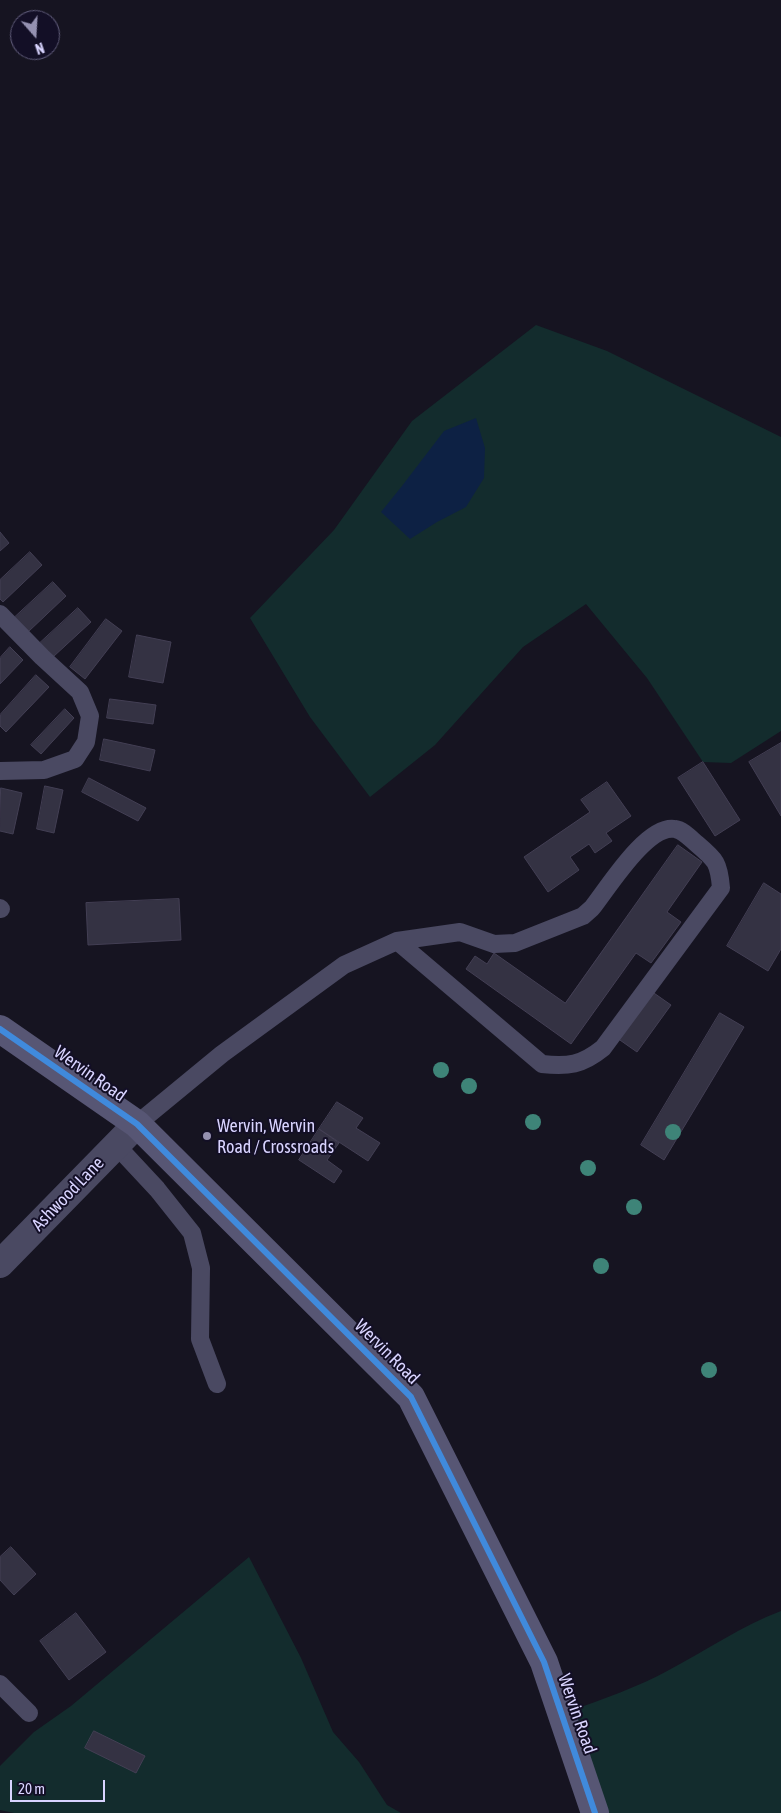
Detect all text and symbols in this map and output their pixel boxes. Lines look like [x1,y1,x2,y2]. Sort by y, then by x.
north arrow [10,10,60,60]
text: N [33,39,46,57]
street label: Wervin Road [50,1041,130,1107]
place label: Wervin, Wervin Road / Crossroads [217,1115,334,1158]
marker: Wervin, Wervin Road / Crossroads [201,1130,213,1142]
street label: Ashwood Lane [27,1152,109,1236]
street label: Wervin Road [350,1315,424,1389]
street label: Wervin Road [553,1671,601,1757]
scale bar [12,1770,108,1802]
text: 20 m [18,1780,45,1797]

